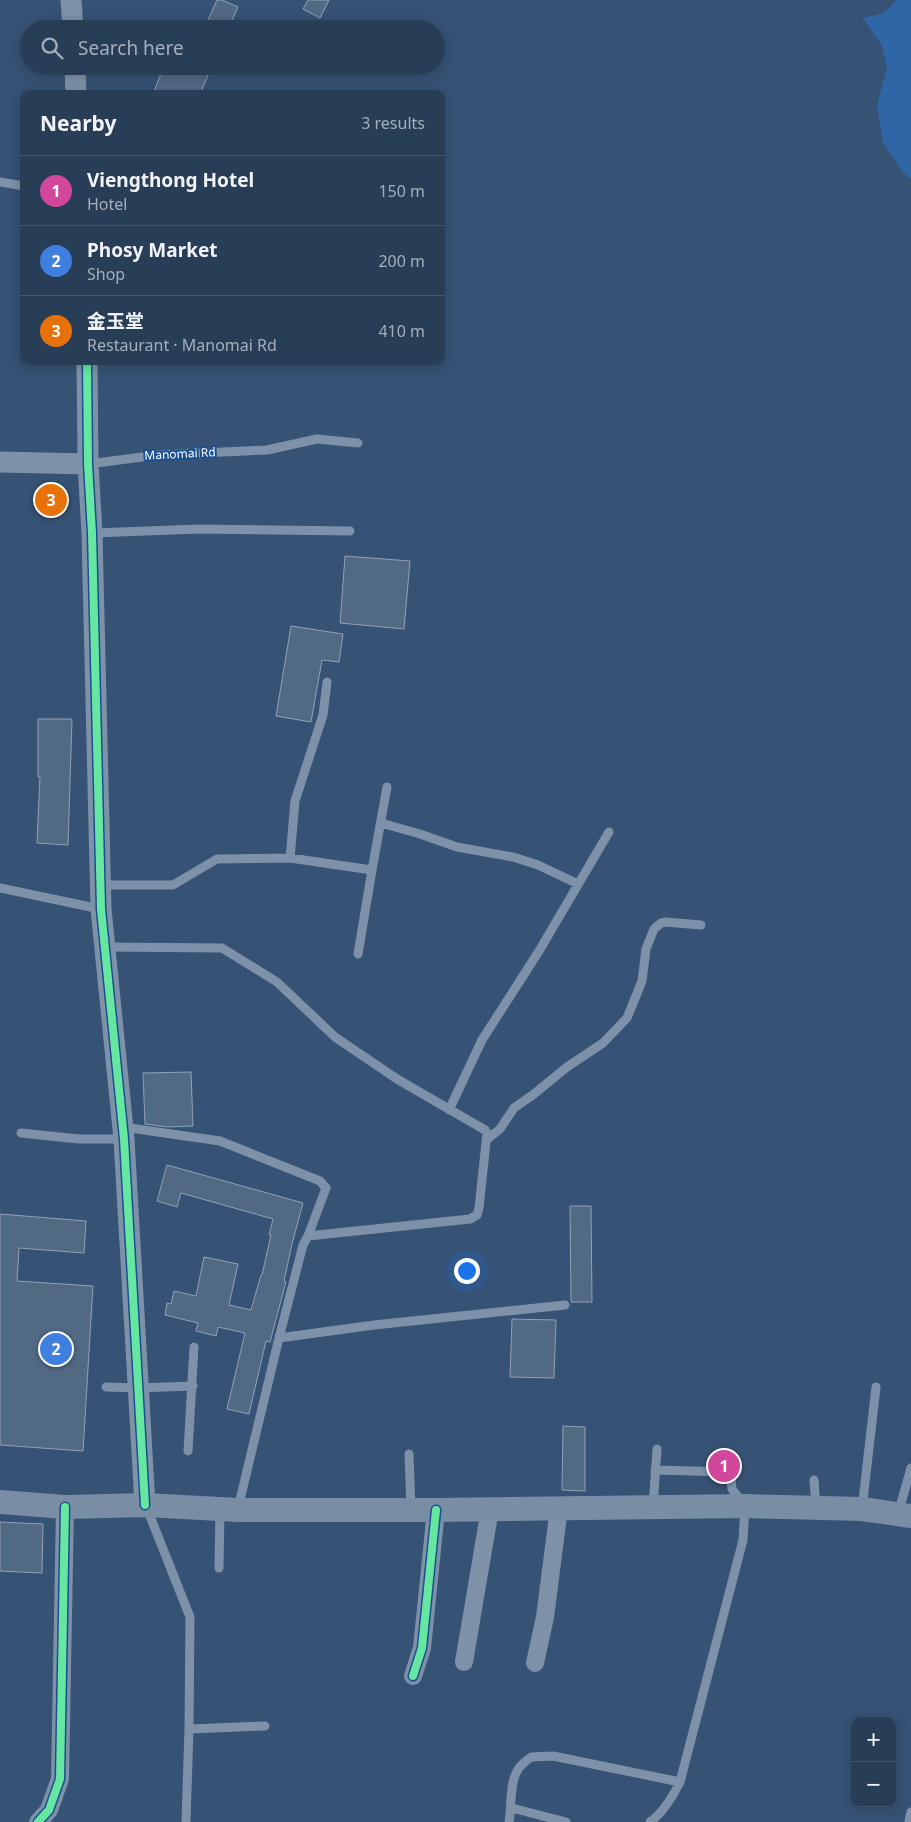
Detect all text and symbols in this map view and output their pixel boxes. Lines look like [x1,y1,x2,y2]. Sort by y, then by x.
search box [20,20,445,75]
icon: search [38,34,66,62]
text: Search here [78,35,184,61]
text: Nearby [40,109,116,137]
text: 3 results [361,112,425,134]
text: Viengthong Hotel [87,167,254,193]
text: 1 [51,180,61,202]
text: 150 m [378,180,425,202]
text: Hotel [87,193,127,215]
text: Phosy Market [87,237,218,263]
text: 2 [51,250,61,272]
text: 200 m [378,250,425,272]
text: Shop [87,263,125,285]
text: 金玉堂 [87,308,144,334]
text: 3 [51,320,61,342]
text: 410 m [378,320,425,342]
text: Restaurant · Manomai Rd [87,334,277,356]
street label: Manomai Rd [144,443,216,464]
pin: 3 [35,481,67,519]
your location [454,1258,480,1284]
pin: 2 [40,1330,72,1368]
pin: 1 [708,1447,740,1485]
map controls [851,1717,896,1807]
button: + [851,1717,896,1762]
button: − [851,1762,896,1807]

